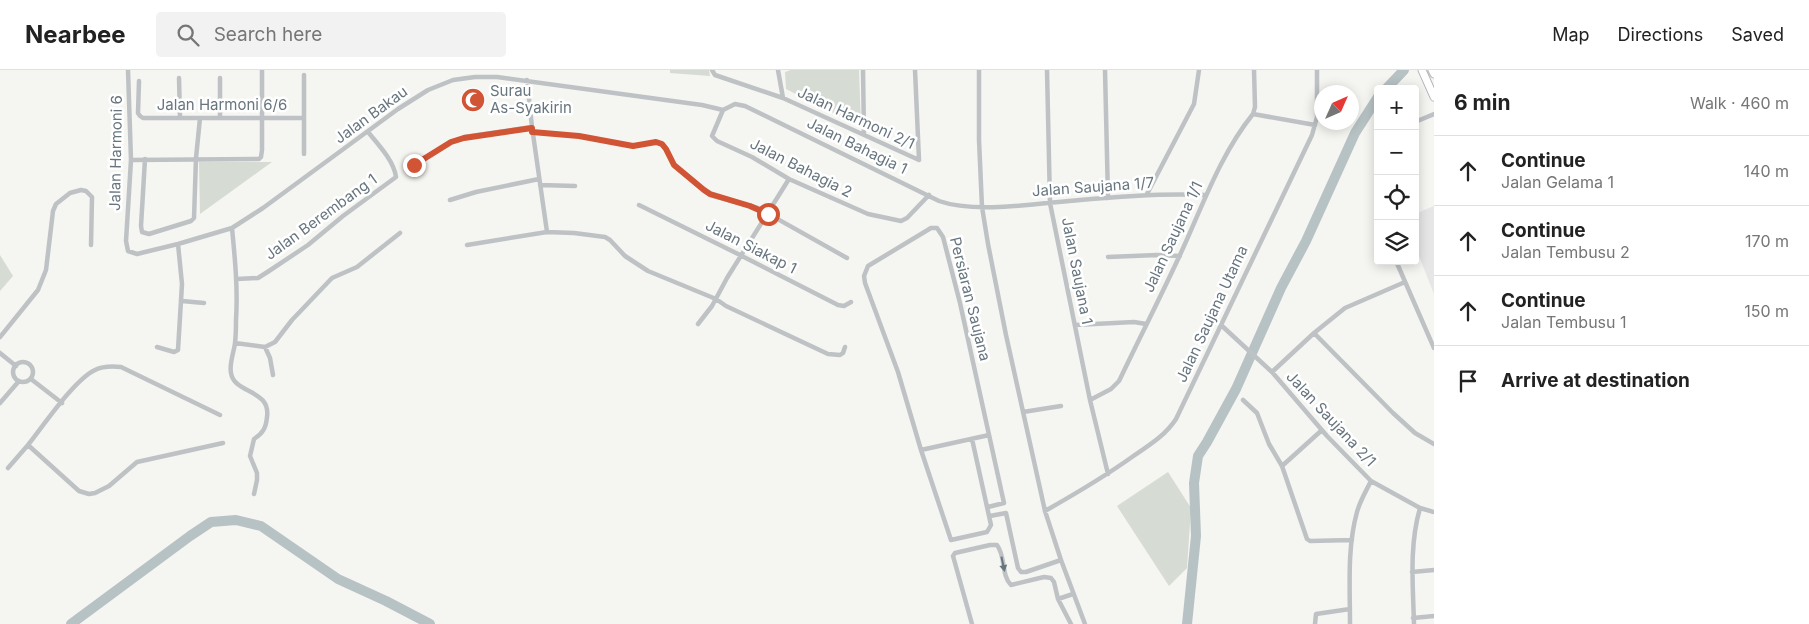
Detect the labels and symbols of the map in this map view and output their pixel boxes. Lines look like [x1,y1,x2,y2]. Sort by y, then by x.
place label: Surau As-Syakirin [490,81,572,117]
street label: Jalan Bakau [330,82,411,148]
street label: Jalan Harmoni 2/1 [795,82,918,153]
north arrow [1314,85,1359,130]
mosque icon: Surau As-Syakirin [460,87,486,113]
street label: Jalan Harmoni 6 [105,95,126,211]
street label: Jalan Harmoni 6/6 [157,95,287,114]
street label: Jalan Bahagia 1 [804,113,910,178]
street label: Jalan Bahagia 2 [747,134,856,202]
route end [403,154,426,177]
street label: Jalan Berembang 1 [261,169,381,264]
street label: Jalan Saujana 1/7 [1031,173,1155,200]
street label: Jalan Saujana 1/1 [1139,178,1207,295]
route start [757,203,780,226]
street label: Jalan Siakap 1 [702,215,800,278]
street label: Jalan Saujana 1 [1058,216,1097,326]
street label: Persiaran Saujana [946,235,995,363]
street label: Jalan Saujana Utama [1172,242,1252,385]
street label: Jalan Saujana 2/1 [1282,367,1380,470]
one-way arrow [999,556,1007,571]

